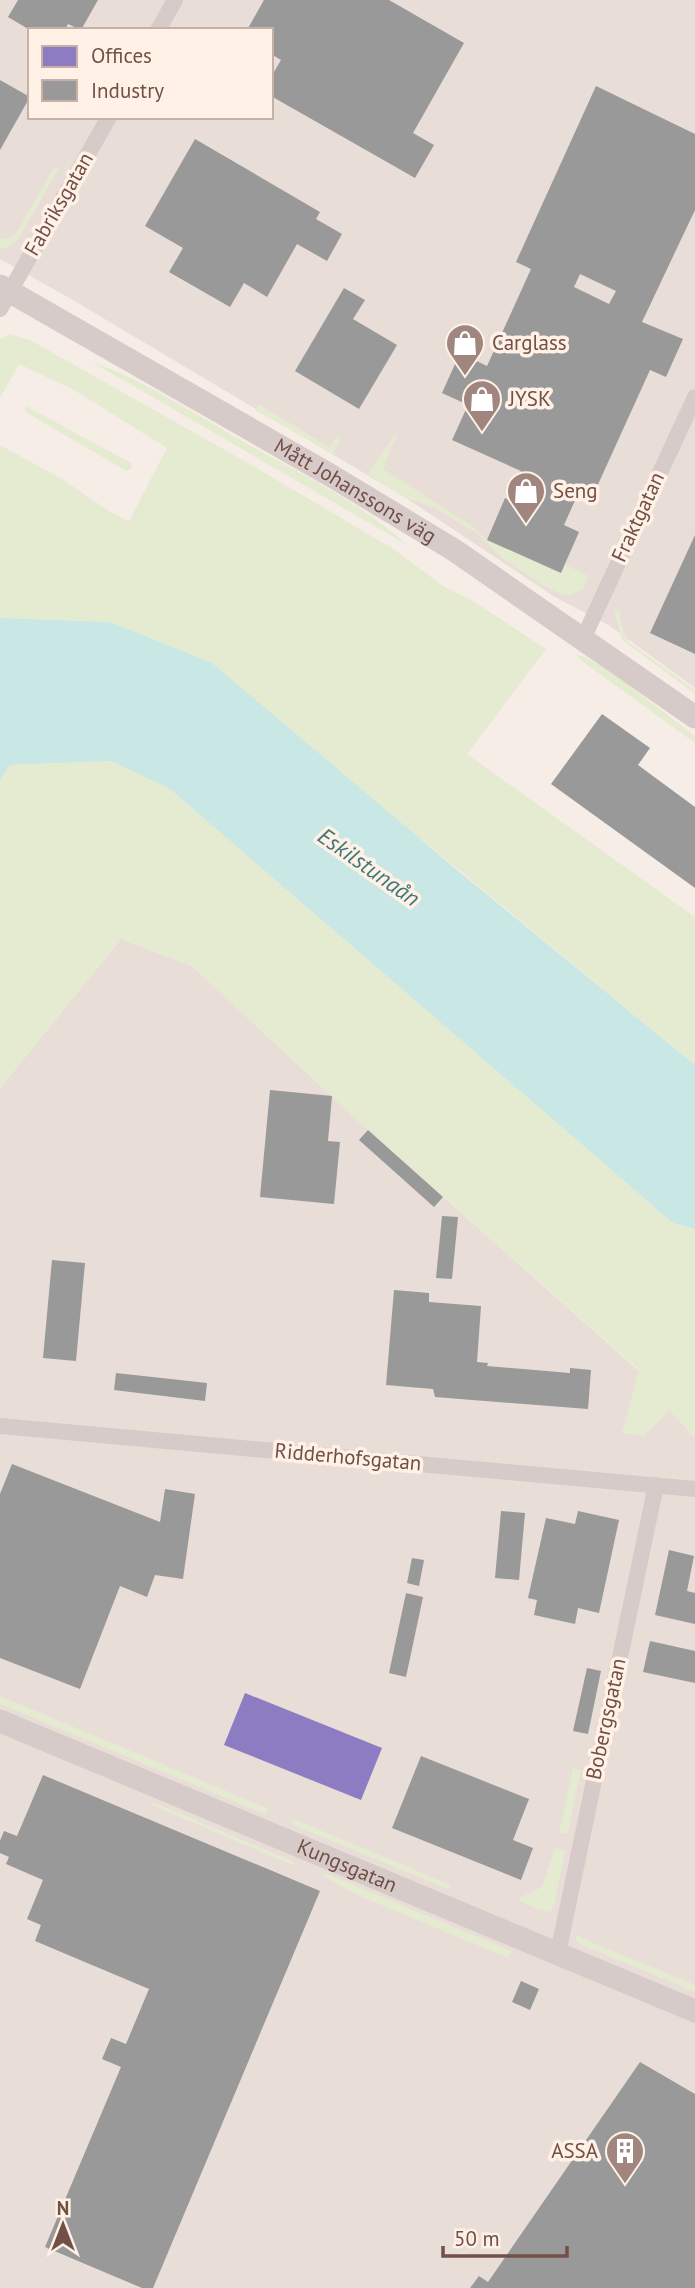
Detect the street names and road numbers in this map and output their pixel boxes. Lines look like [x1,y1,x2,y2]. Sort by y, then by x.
street label: Fabriksgatan [18,147,99,260]
street label: Mått Johanssons väg [269,432,441,549]
street label: Fraktgatan [605,468,670,566]
street label: Ridderhofsgatan [274,1437,423,1476]
street label: Bobergsgatan [579,1656,632,1782]
street label: Kungsgatan [293,1832,401,1898]

